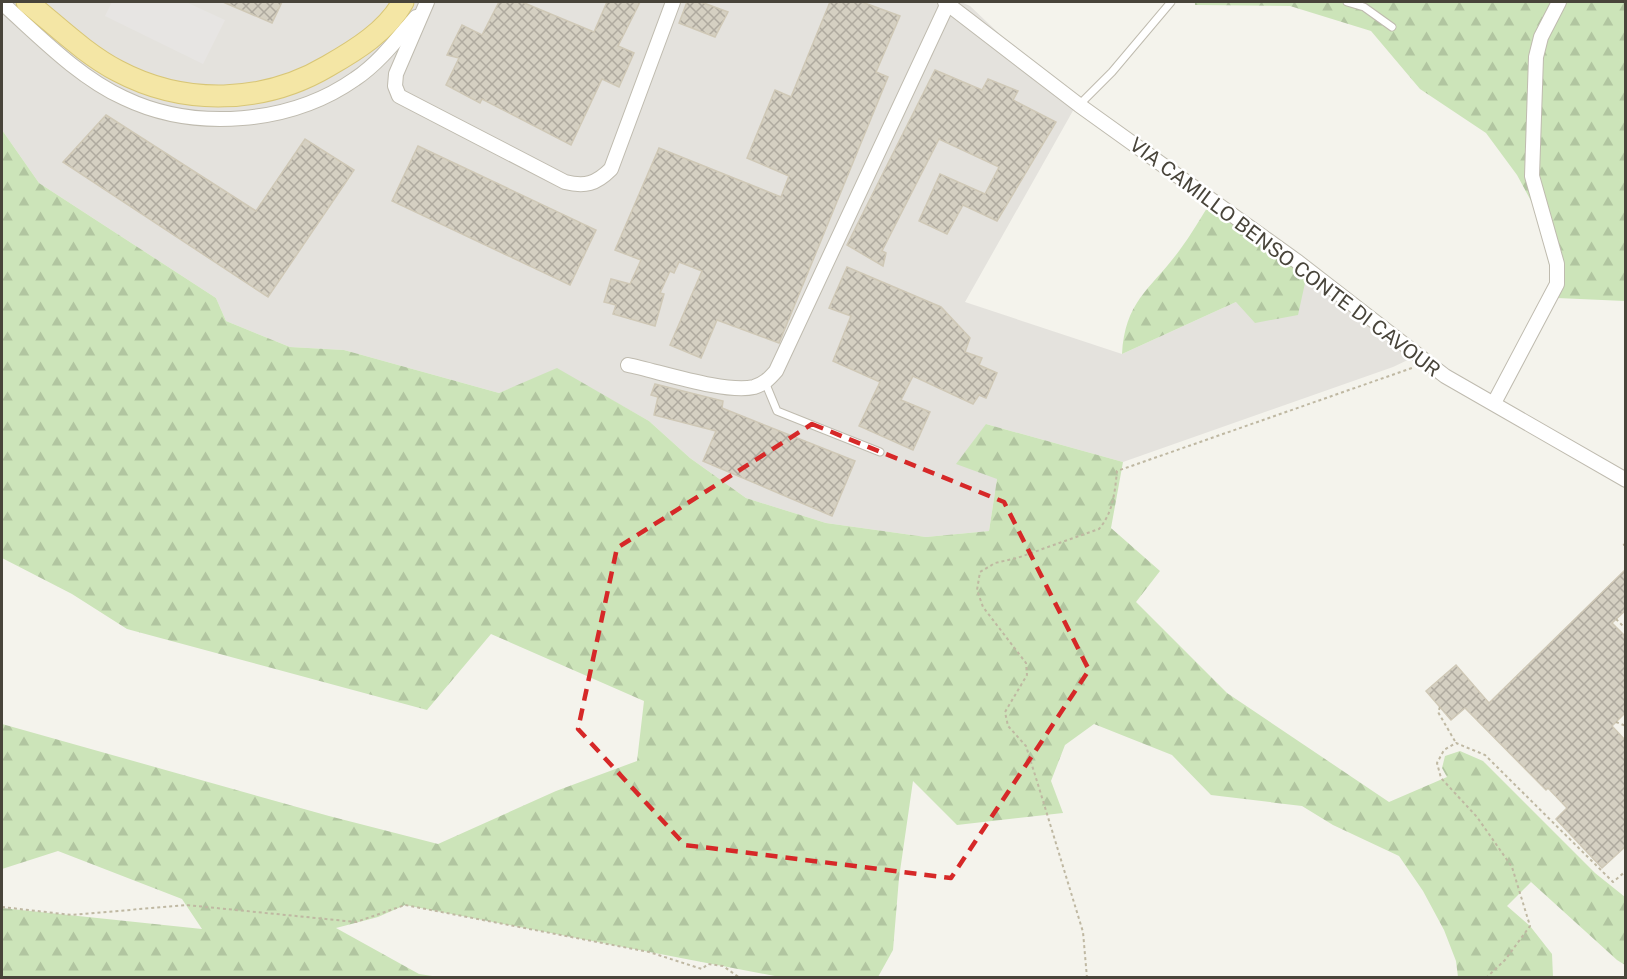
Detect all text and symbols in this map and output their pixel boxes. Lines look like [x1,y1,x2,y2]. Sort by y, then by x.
street label: VIA CAMILLO BENSO CONTE DI CAVOUR [1125,132,1445,382]

